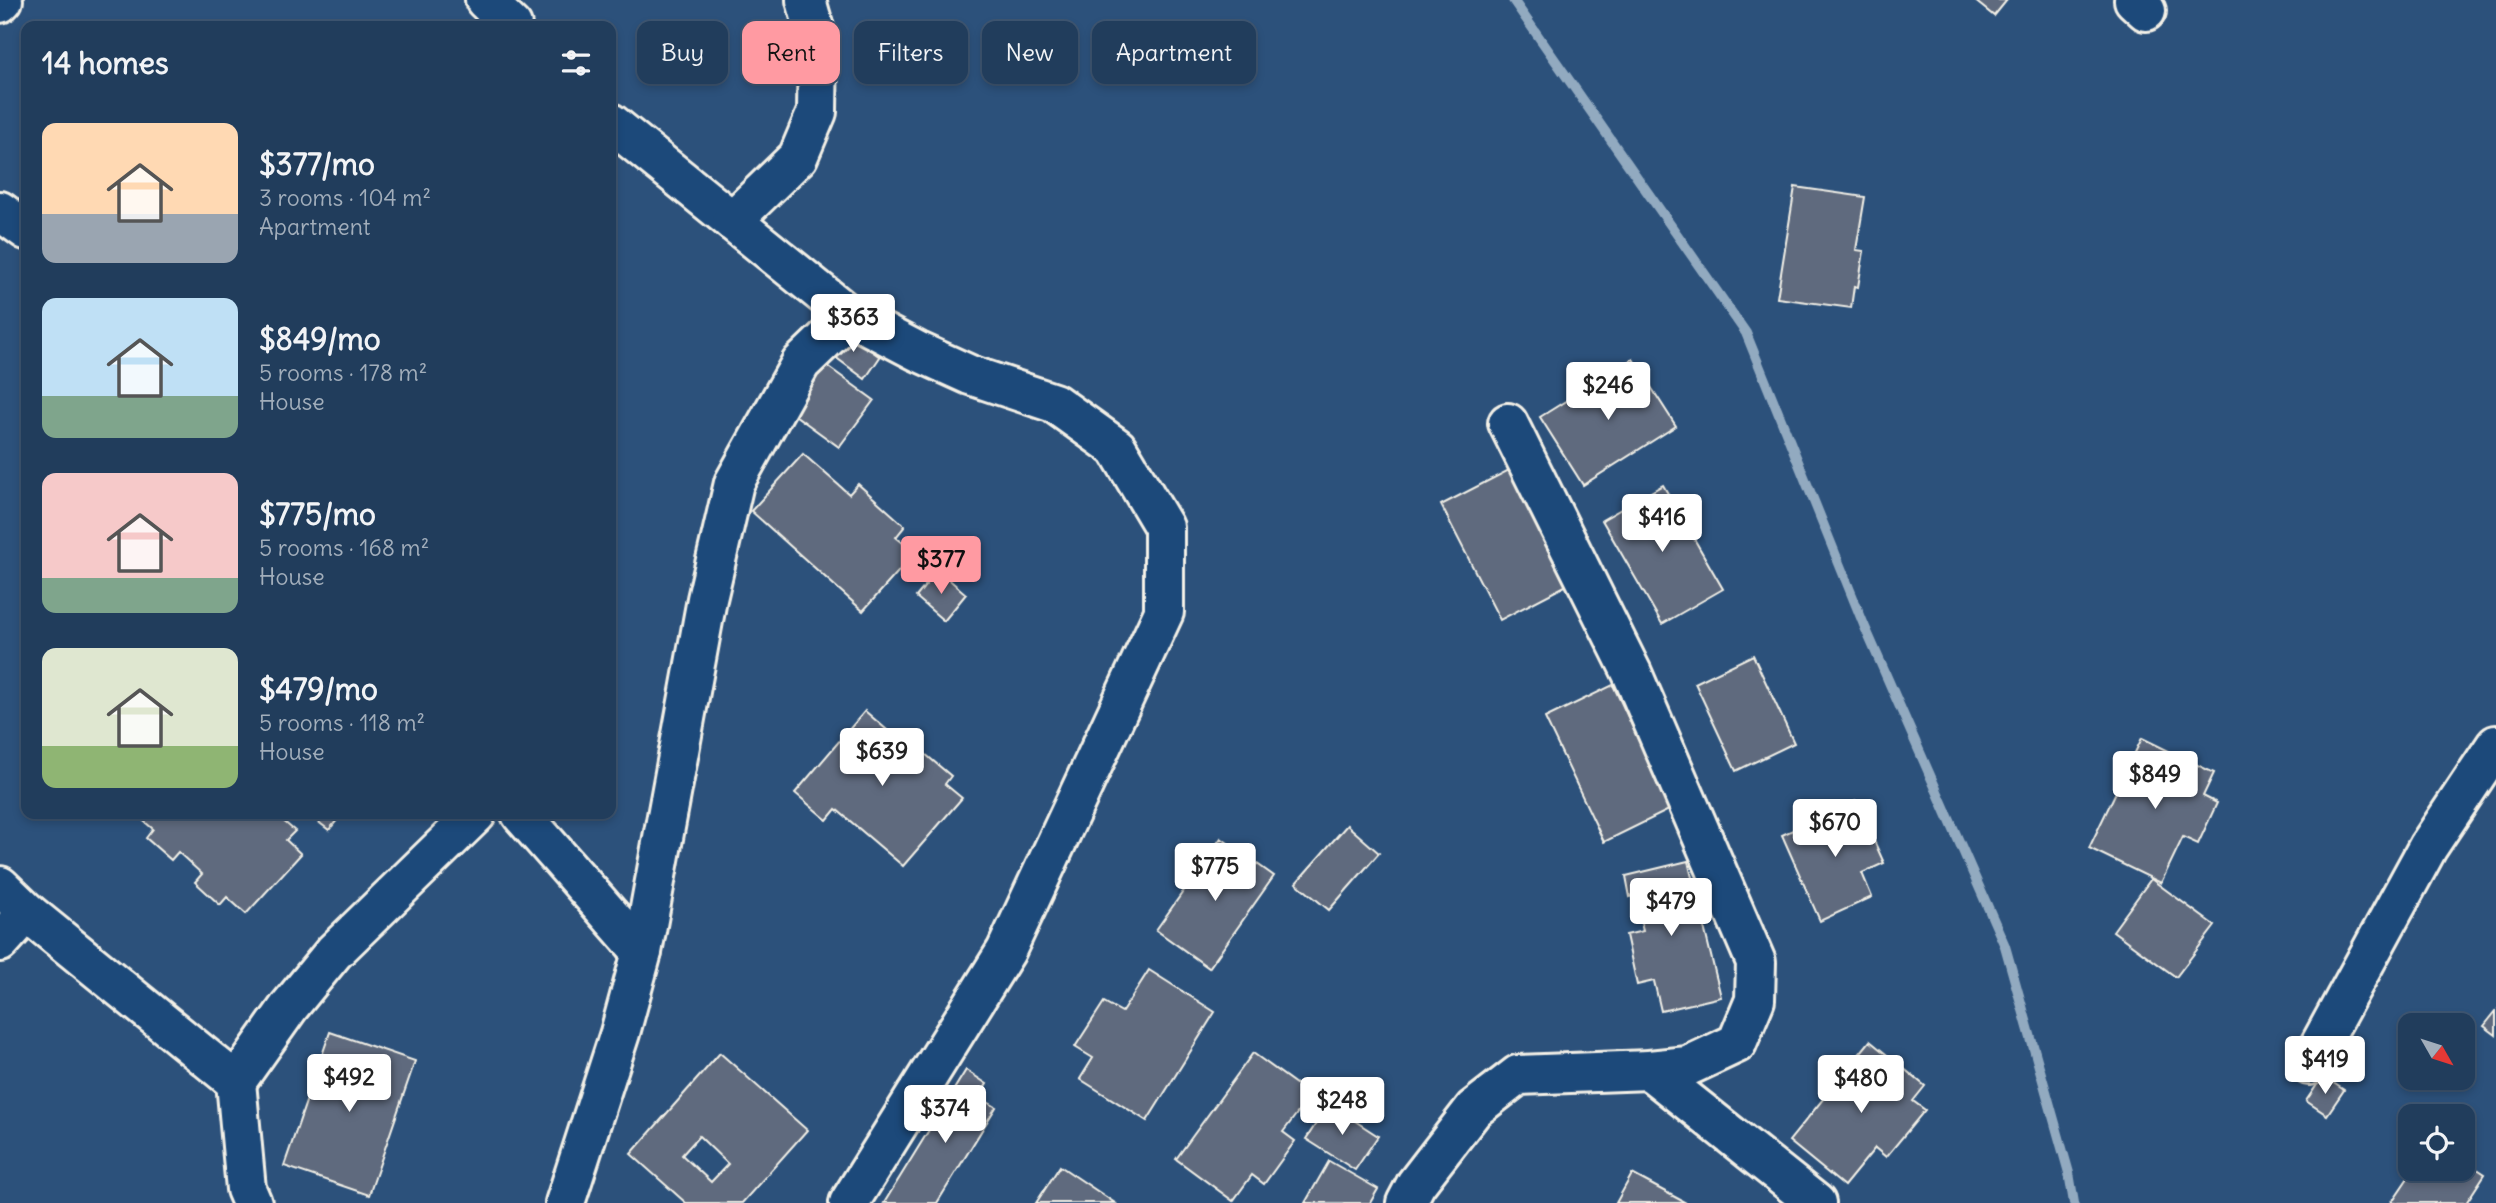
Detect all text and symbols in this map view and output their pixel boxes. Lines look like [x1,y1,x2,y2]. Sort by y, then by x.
chip: Buy [637,21,728,84]
chip: Rent [742,21,840,84]
chip: Filters [854,21,968,84]
chip: New [982,21,1078,84]
chip: Apartment [1092,21,1256,84]
text: 14 homes [42,44,169,82]
icon: filters [557,44,595,82]
text: $377/mo [259,145,375,183]
icon: home [98,151,182,235]
text: 3 rooms · 104 m² [259,183,431,212]
text: Apartment [259,212,371,241]
pin: $363 [812,294,894,354]
text: $363 [827,302,879,331]
text: $849/mo [259,320,381,358]
icon: home [98,326,182,410]
text: 5 rooms · 178 m² [259,358,427,387]
pin: $246 [1567,362,1649,422]
text: $246 [1582,370,1634,399]
text: House [259,387,325,416]
pin: $416 [1621,494,1703,554]
text: $775/mo [259,495,376,533]
icon: home [98,501,182,585]
text: $416 [1638,502,1686,531]
text: 5 rooms · 168 m² [259,533,429,562]
pin: $377 [900,536,982,596]
text: $377 [917,544,965,573]
text: House [259,562,325,591]
text: $479/mo [259,670,378,708]
icon: home [98,676,182,760]
text: 5 rooms · 118 m² [259,708,425,737]
pin: $639 [841,728,923,788]
text: $639 [856,736,908,765]
text: House [259,737,325,766]
pin: $849 [2114,752,2196,811]
text: $849 [2129,759,2181,788]
pin: $670 [1794,800,1876,859]
text: $670 [1809,807,1861,836]
pin: $775 [1174,844,1256,903]
text: $775 [1191,851,1239,880]
pin: $479 [1630,878,1712,938]
text: $479 [1646,886,1696,915]
north arrow [2398,1013,2474,1090]
map controls [2398,1013,2475,1181]
pin: $419 [2284,1036,2366,1096]
text: $419 [2301,1044,2349,1073]
pin: $492 [308,1054,390,1114]
pin: $480 [1820,1056,1902,1115]
text: $492 [323,1062,375,1091]
text: $480 [1834,1063,1888,1092]
pin: $248 [1301,1078,1383,1137]
text: $248 [1316,1085,1368,1114]
pin: $374 [904,1086,986,1145]
text: $374 [920,1093,970,1122]
button: locate [2398,1104,2475,1181]

